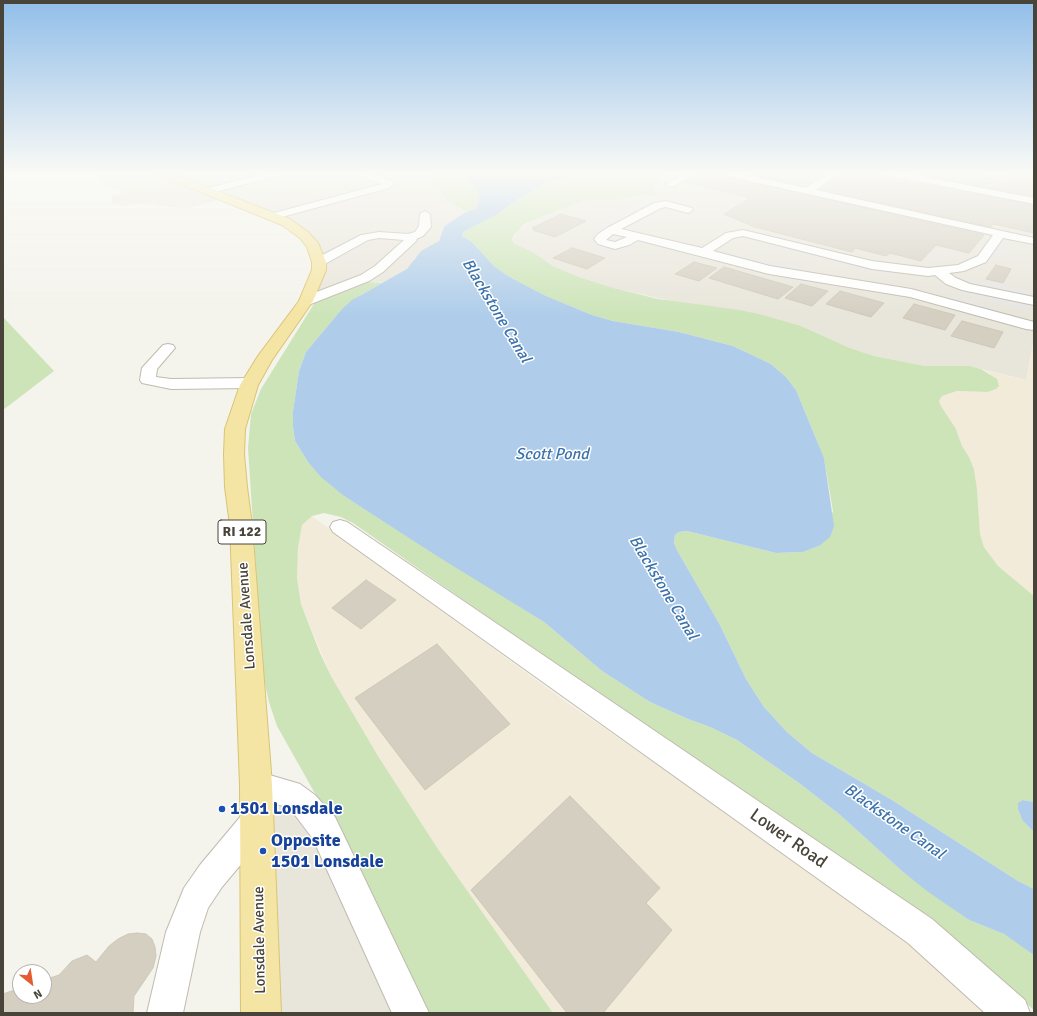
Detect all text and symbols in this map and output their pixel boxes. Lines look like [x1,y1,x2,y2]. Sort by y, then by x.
water label: Blackstone Canal [457,255,535,367]
water label: Scott Pond [515,445,589,465]
road number: RI 122 [218,520,266,544]
water label: Blackstone Canal [624,532,702,644]
street label: Lonsdale Avenue [234,562,260,670]
water label: Blackstone Canal [840,780,948,864]
place label: 1501 Lonsdale [230,798,343,820]
marker: 1501 Lonsdale [217,804,227,814]
street label: Lower Road [745,805,831,873]
place label: Opposite 1501 Lonsdale [271,830,384,872]
marker: Opposite 1501 Lonsdale [258,846,268,856]
street label: Lonsdale Avenue [250,886,270,994]
north arrow [12,964,52,1004]
text: N [31,986,44,1002]

